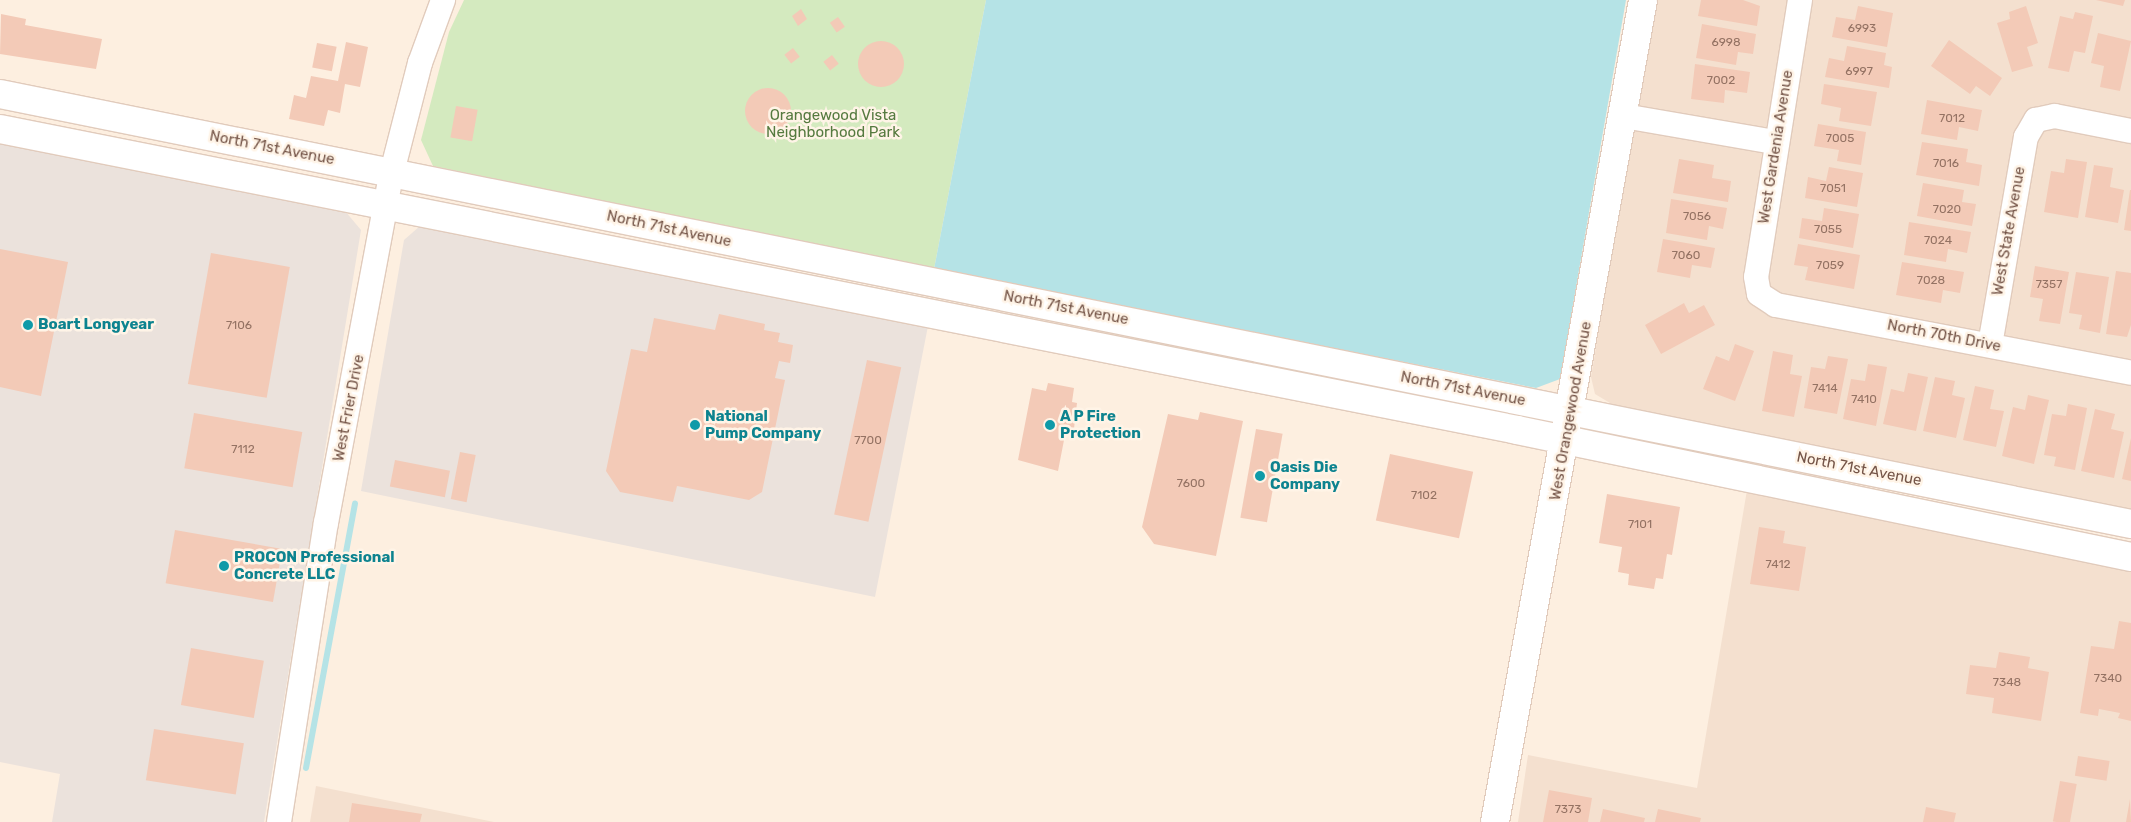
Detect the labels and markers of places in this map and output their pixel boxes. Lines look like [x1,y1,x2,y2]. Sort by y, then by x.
place label: Boart Longyear [38,316,154,334]
marker: Boart Longyear [22,319,34,331]
place label: National Pump Company [705,407,821,442]
place label: A P Fire Protection [1060,407,1141,442]
marker: National Pump Company [689,419,701,431]
marker: A P Fire Protection [1044,419,1056,431]
place label: Oasis Die Company [1270,458,1340,493]
marker: Oasis Die Company [1254,470,1266,482]
place label: PROCON Professional Concrete LLC [234,548,395,583]
marker: PROCON Professional Concrete LLC [218,560,230,572]

